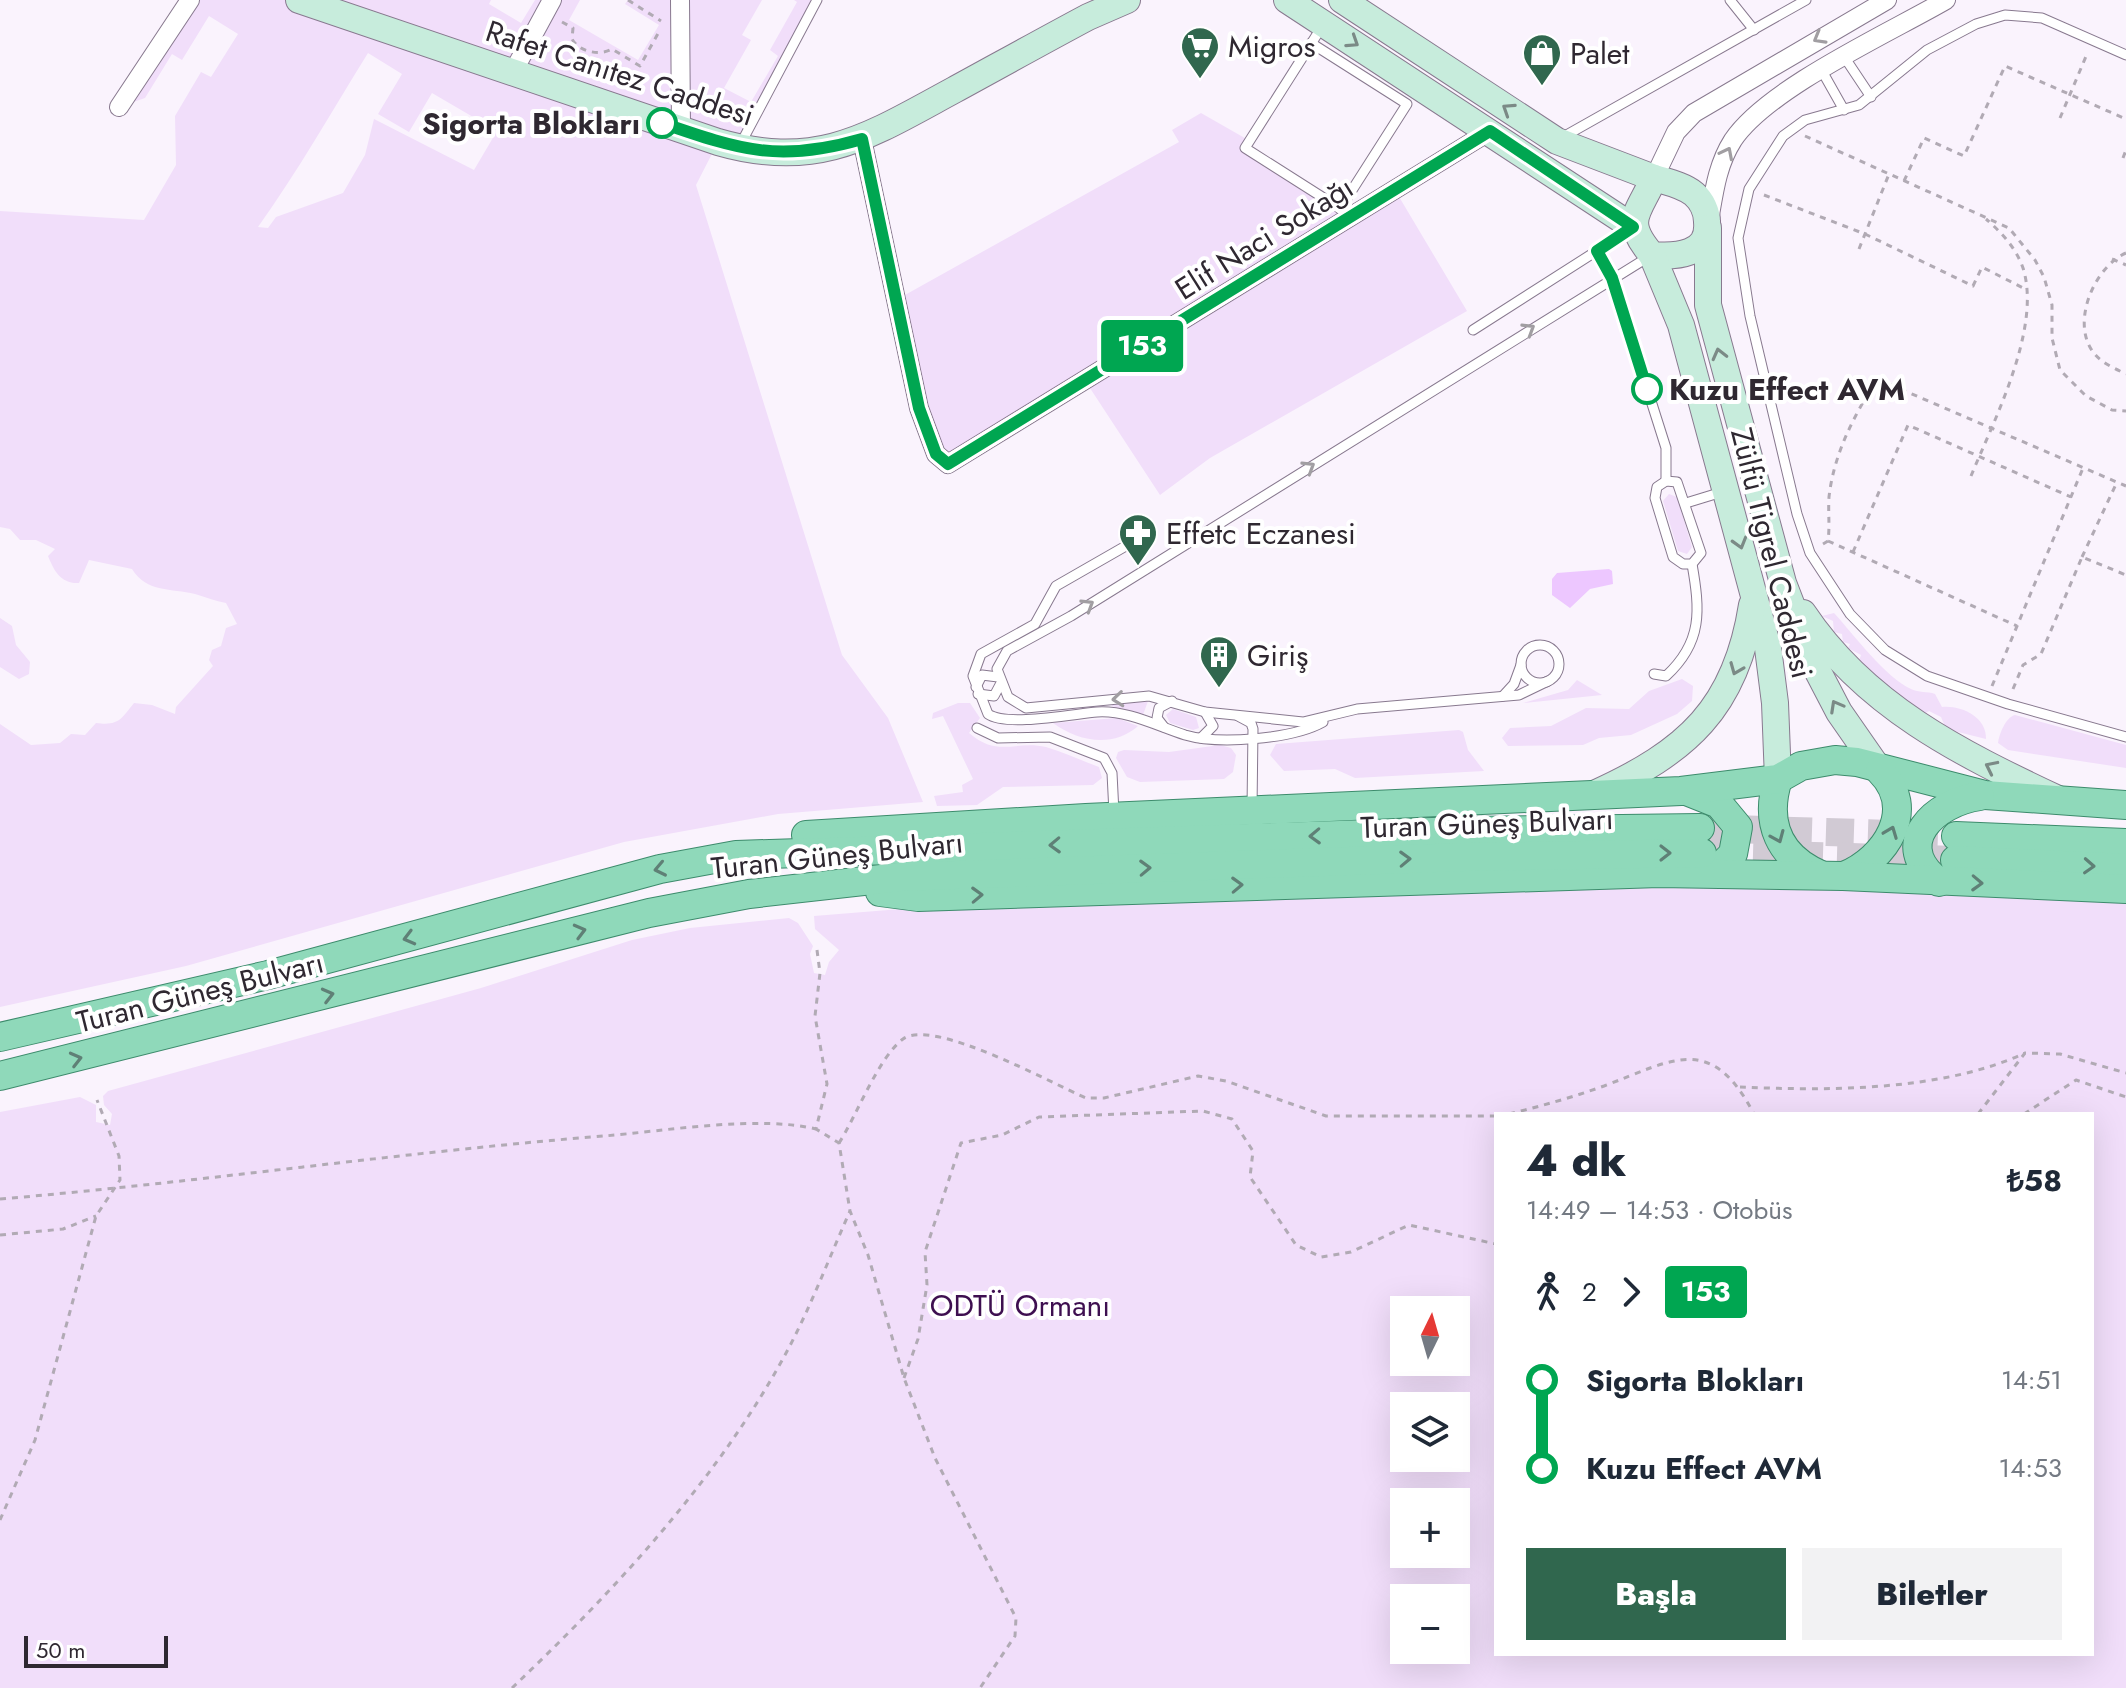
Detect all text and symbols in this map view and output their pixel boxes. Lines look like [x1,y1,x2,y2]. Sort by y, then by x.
street label: Rafet Canıtez Caddesi [480,9,760,137]
supermarket icon: Migros [1179,25,1221,80]
place label: Migros [1228,25,1316,68]
one-way arrow [1813,28,1828,44]
shop icon: Palet [1521,32,1563,87]
place label: Palet [1570,32,1630,75]
one-way arrow [1344,33,1359,48]
place label: Sigorta Blokları [422,102,640,145]
one-way arrow [1502,103,1517,118]
marker: Sigorta Blokları [647,108,677,138]
one-way arrow [1717,146,1732,161]
street label: Elif Naci Sokağı [1167,166,1361,310]
line badge: 153 [1096,320,1188,372]
one-way arrow [1520,324,1535,339]
text: 153 [1117,325,1167,366]
one-way arrow [1711,348,1728,362]
place label: Kuzu Effect AVM [1669,368,1905,411]
marker: Kuzu Effect AVM [1632,374,1662,404]
street label: Zülfü Tigrel Caddesi [1720,423,1824,683]
one-way arrow [1300,461,1315,477]
pharmacy icon: Effetc Eczanesi [1117,512,1159,567]
place label: Effetc Eczanesi [1166,512,1356,555]
one-way arrow [1730,535,1747,549]
one-way arrow [1079,599,1094,614]
building icon: Giriş [1198,634,1240,689]
place label: Giriş [1247,634,1308,677]
one-way arrow [1730,661,1746,675]
one-way arrow [1112,691,1125,708]
one-way arrow [1831,700,1846,714]
one-way arrow [1984,761,1999,777]
street label: Turan Güneş Bulvarı [1360,797,1614,849]
street label: Turan Güneş Bulvarı [709,820,965,890]
one-way arrow [1881,826,1898,840]
one-way arrow [1308,828,1321,845]
one-way arrow [1769,828,1785,843]
one-way arrow [1048,836,1061,853]
one-way arrow [1659,844,1672,861]
one-way arrow [1399,850,1412,868]
one-way arrow [2083,857,2096,874]
one-way arrow [1139,859,1152,876]
one-way arrow [653,860,667,877]
one-way arrow [1971,875,1984,892]
one-way arrow [1231,877,1244,894]
one-way arrow [971,886,984,903]
one-way arrow [572,923,586,940]
one-way arrow [403,928,416,945]
street label: Turan Güneş Bulvarı [72,941,328,1043]
one-way arrow [321,987,334,1004]
one-way arrow [69,1052,83,1069]
text: 4 dk [1526,1129,1626,1193]
text: ₺58 [2007,1159,2062,1202]
text: 14:49 – 14:53 · Otobüs [1526,1191,1792,1229]
icon: walk [1526,1270,1570,1314]
icon: forward [1609,1270,1653,1314]
text: 153 [1681,1271,1731,1312]
text: 2 [1582,1273,1597,1311]
park label: ODTÜ Ormanı [930,1284,1110,1327]
north arrow [1390,1296,1470,1376]
map controls [1390,1296,1470,1664]
text: Sigorta Blokları [1586,1359,1804,1402]
text: 14:51 [2001,1361,2062,1399]
button: layers [1390,1392,1470,1472]
text: Kuzu Effect AVM [1586,1447,1822,1490]
text: 14:53 [1998,1449,2062,1487]
button: + [1390,1488,1470,1568]
button: Başla [1526,1548,1786,1640]
button: Biletler [1802,1548,2062,1640]
button: − [1390,1584,1470,1664]
scale bar [24,1632,168,1668]
text: 50 m [36,1634,85,1666]

